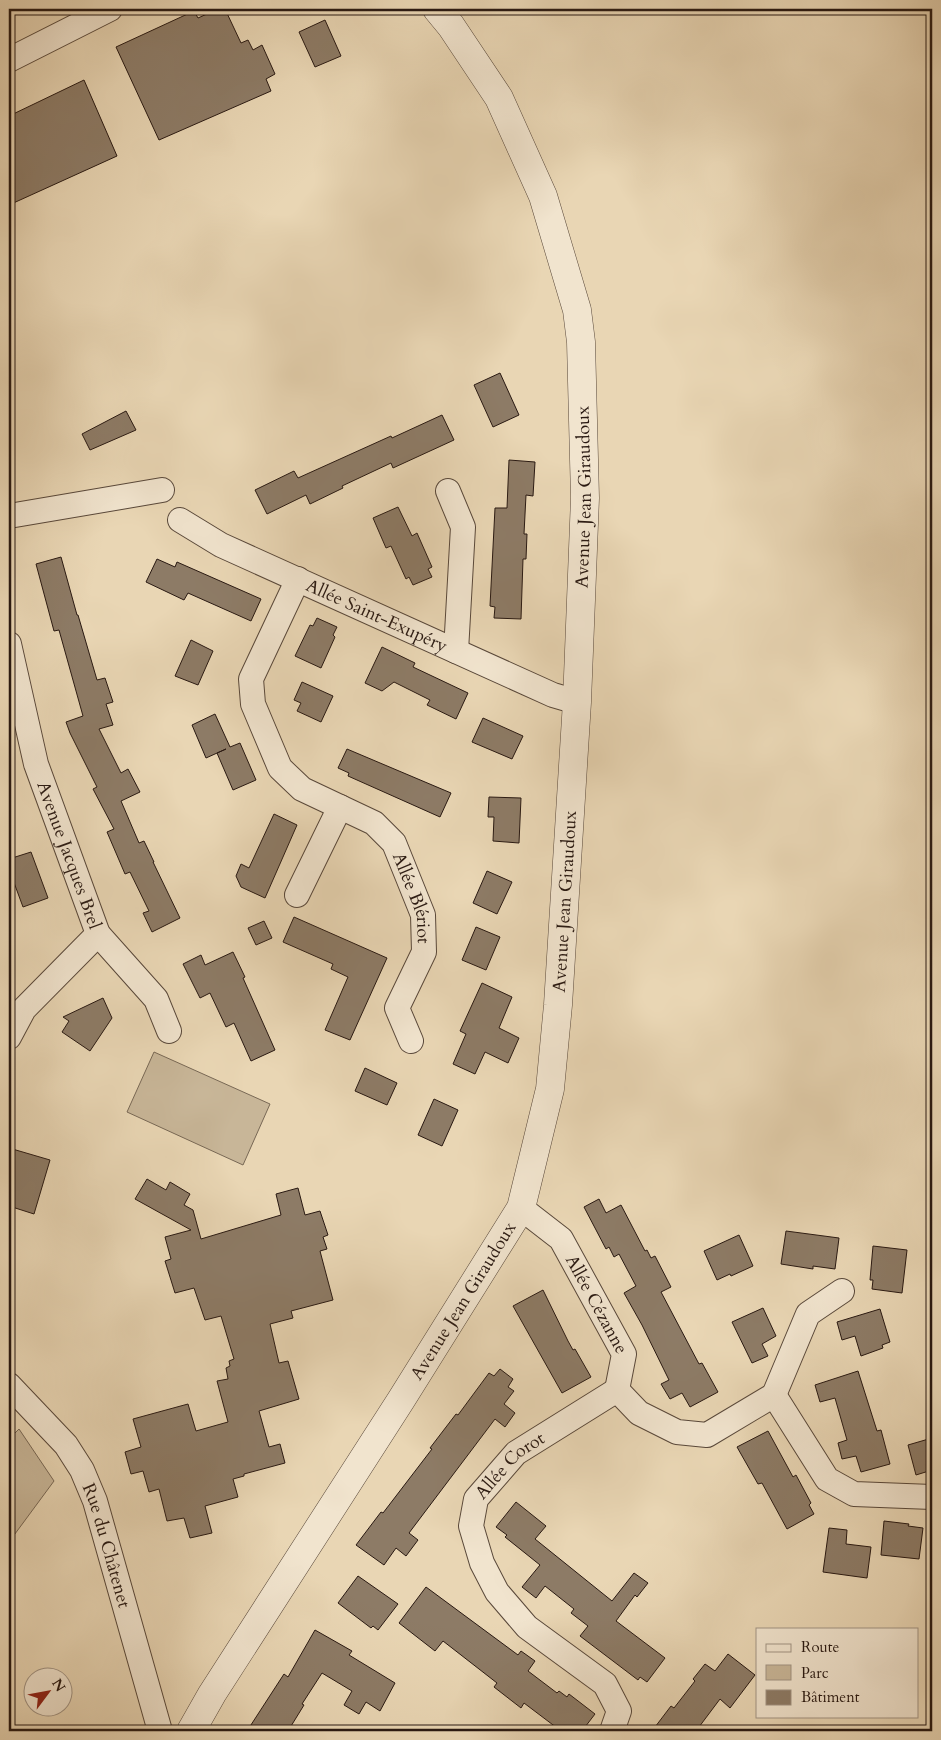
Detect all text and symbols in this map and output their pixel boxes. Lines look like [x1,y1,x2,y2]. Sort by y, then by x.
street label: Avenue Jean Giraudoux [569,406,598,589]
street label: Allée Saint-Exupéry [302,573,452,659]
street label: Avenue Jacques Brel [30,778,107,933]
street label: Avenue Jean Giraudoux [547,810,583,993]
street label: Allée Blériot [386,849,436,944]
street label: Avenue Jean Giraudoux [405,1217,522,1385]
street label: Allée Cézanne [559,1250,634,1359]
street label: Allée Corot [469,1426,550,1505]
street label: Rue du Châtenet [76,1479,137,1611]
legend [756,1628,918,1718]
text: Route [801,1637,839,1657]
text: Parc [801,1663,829,1683]
north arrow [22,1668,72,1718]
text: N [47,1675,70,1696]
text: Bâtiment [801,1687,860,1707]

